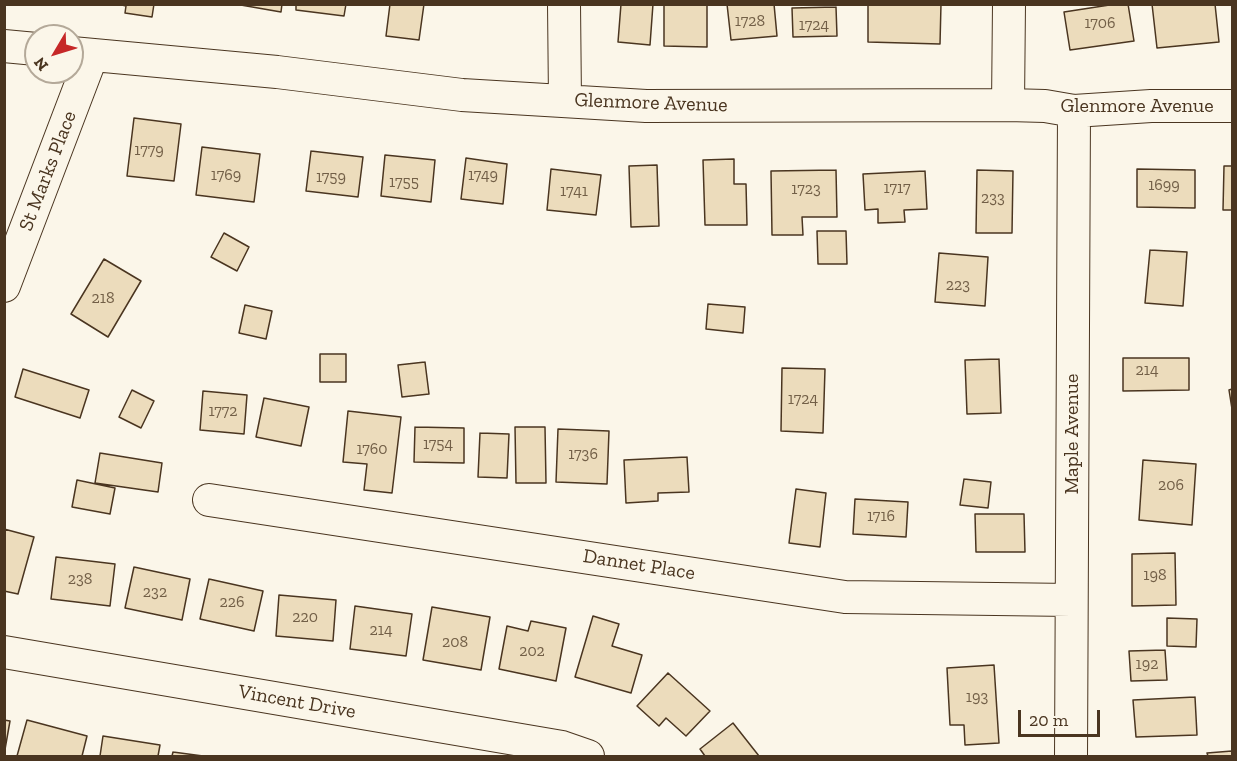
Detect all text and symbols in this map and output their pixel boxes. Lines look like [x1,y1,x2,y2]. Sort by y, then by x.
house number: 1728 [735,11,765,31]
house number: 1706 [1084,13,1116,33]
house number: 1724 [799,15,829,35]
north arrow [24,24,84,84]
text: N [30,54,52,75]
street label: Glenmore Avenue [574,88,728,118]
street label: Glenmore Avenue [1060,94,1214,118]
street label: St Marks Place [14,108,82,234]
house number: 1779 [134,140,164,160]
house number: 1769 [211,165,241,185]
house number: 1749 [468,165,498,185]
house number: 1759 [316,167,346,187]
house number: 1755 [389,172,419,192]
house number: 1699 [1148,175,1180,195]
house number: 1717 [884,178,910,198]
house number: 1723 [791,179,821,199]
house number: 1741 [560,181,588,201]
house number: 233 [981,188,1005,208]
house number: 223 [946,275,970,295]
house number: 218 [91,288,115,308]
house number: 214 [1135,360,1159,380]
street label: Maple Avenue [1060,374,1084,494]
house number: 1724 [788,389,818,409]
house number: 1772 [208,401,238,421]
house number: 1754 [423,434,453,454]
house number: 1760 [356,439,388,459]
house number: 1736 [568,444,598,464]
house number: 206 [1158,475,1184,495]
house number: 1716 [867,506,895,526]
street label: Dannet Place [581,544,697,586]
house number: 198 [1143,565,1167,585]
house number: 238 [68,569,92,589]
house number: 232 [143,582,167,602]
house number: 226 [220,592,244,612]
house number: 220 [292,607,318,627]
house number: 214 [369,620,393,640]
house number: 208 [442,632,468,652]
house number: 202 [519,641,545,661]
house number: 192 [1136,654,1158,674]
street label: Vincent Drive [236,680,358,724]
house number: 193 [966,687,988,707]
scale bar [1021,698,1104,736]
text: 20 m [1029,709,1068,731]

